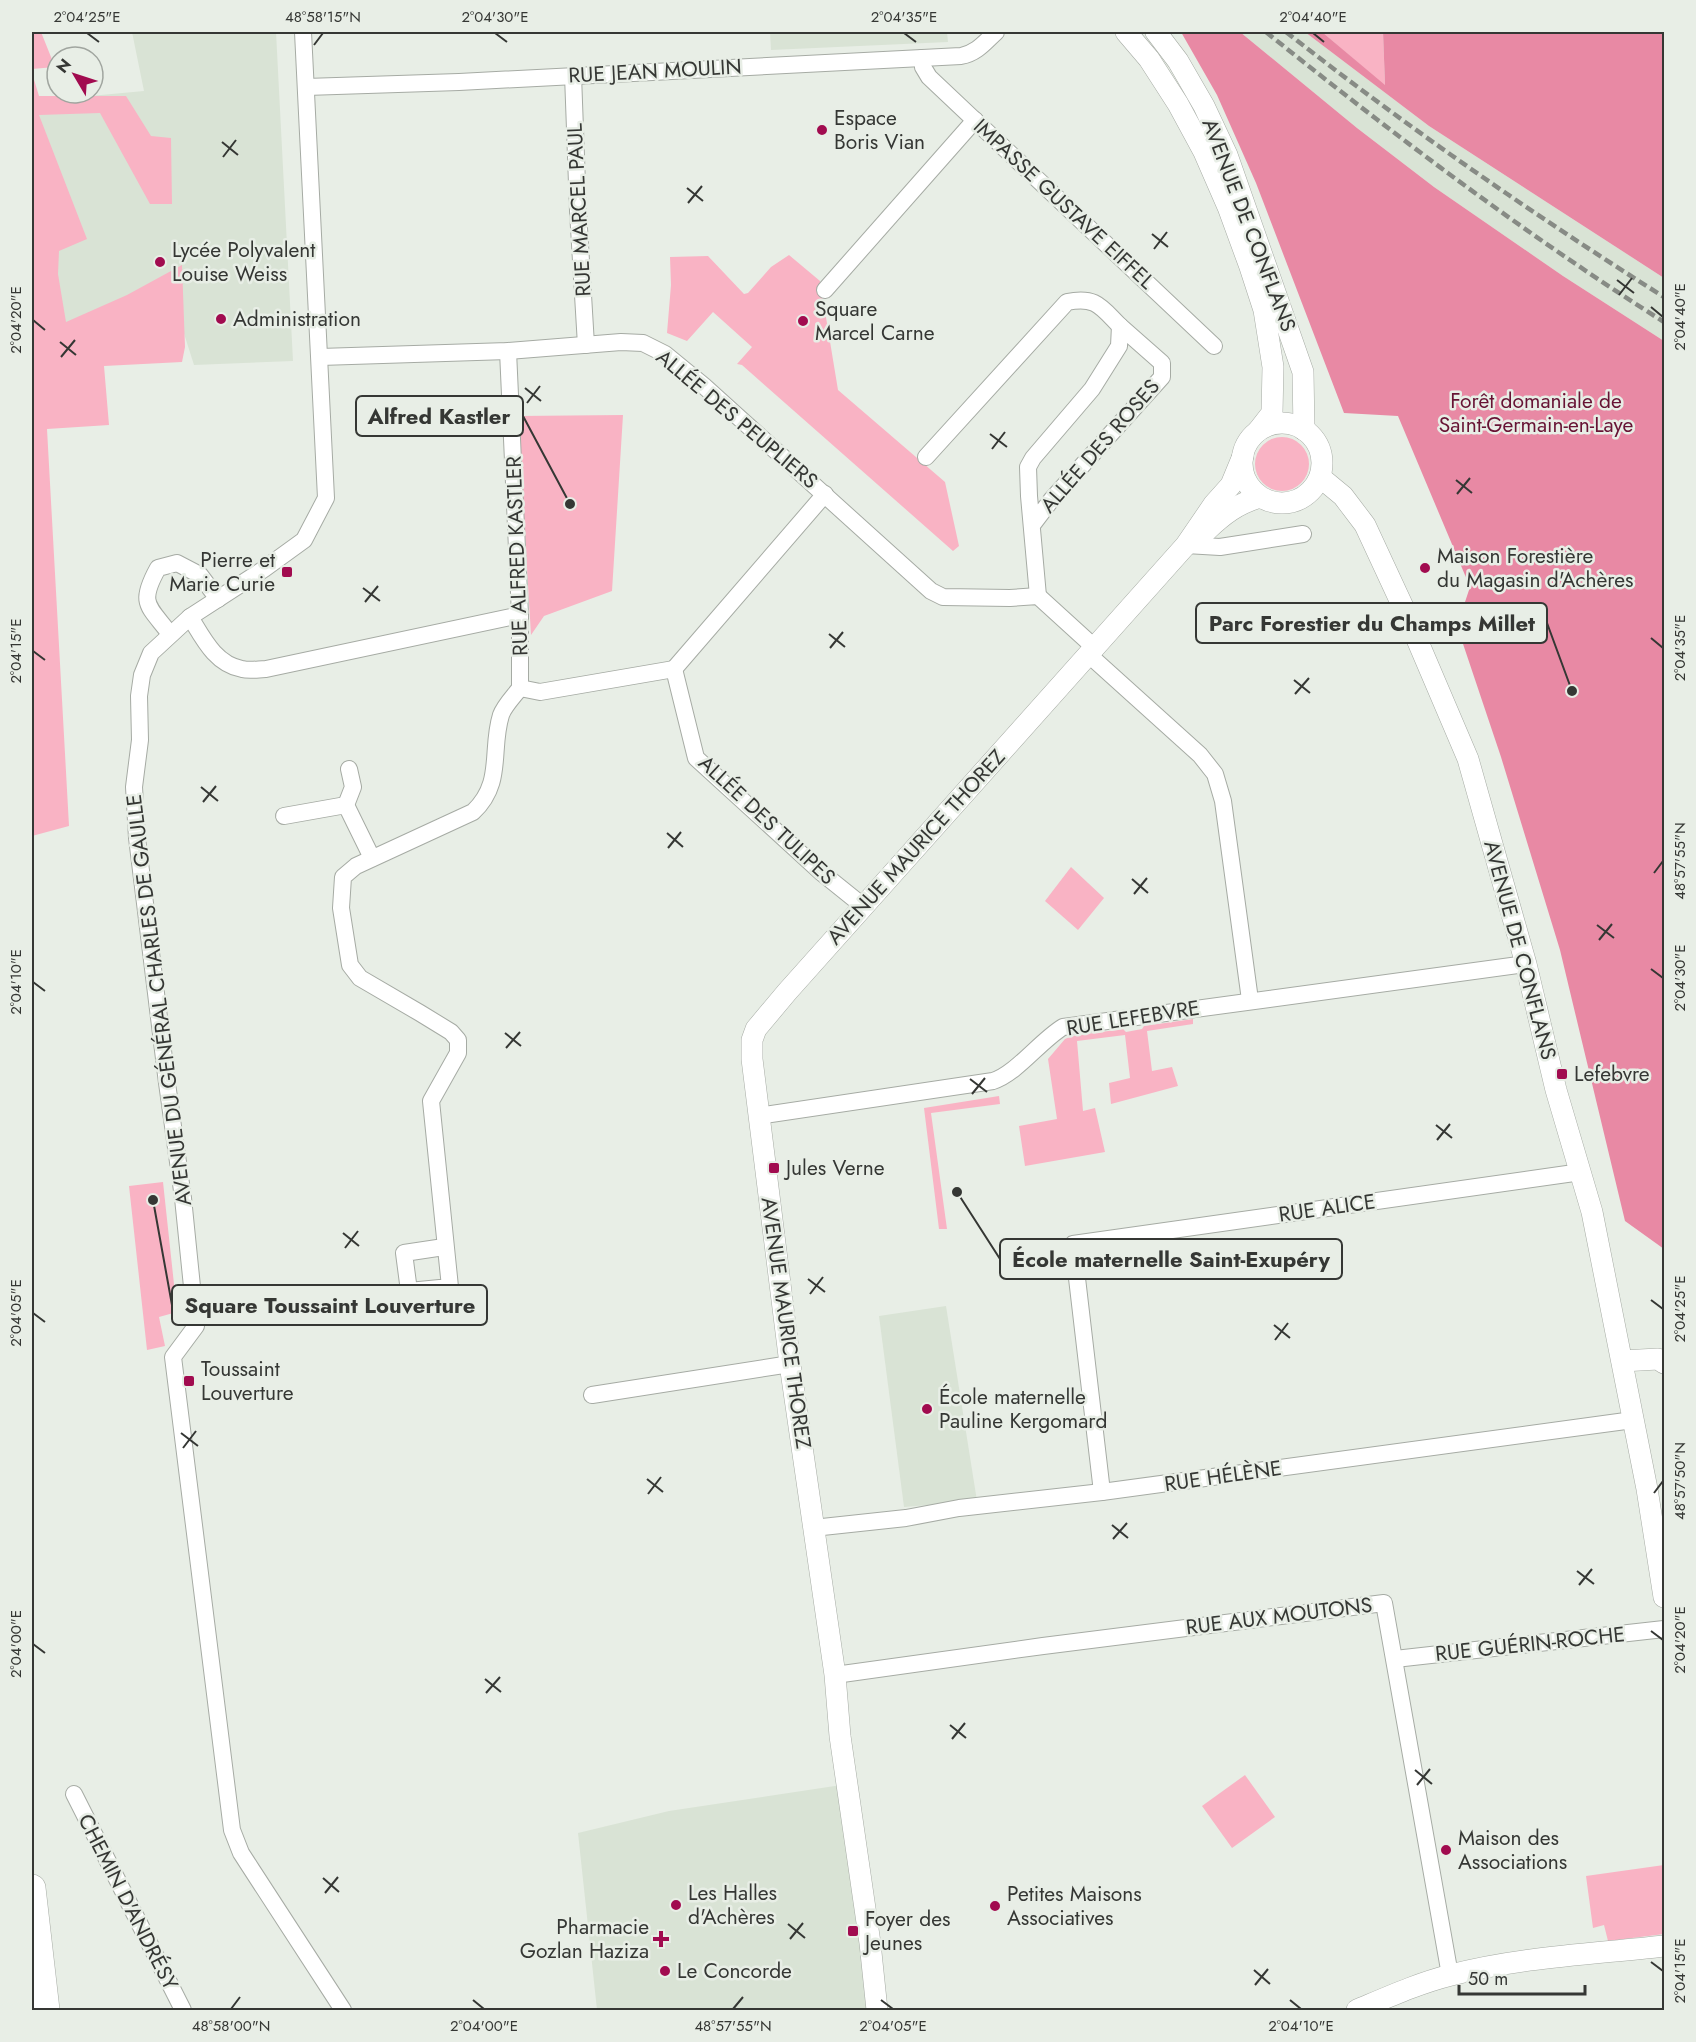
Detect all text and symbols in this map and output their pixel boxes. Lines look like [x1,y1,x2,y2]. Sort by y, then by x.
text: 2°04'25"E [54,6,120,28]
text: 48°58'15"N [285,6,361,28]
text: 2°04'30"E [461,6,529,28]
text: 2°04'35"E [871,6,937,28]
text: 2°04'40"E [1279,6,1347,28]
north arrow [45,45,105,105]
street label: RUE JEAN MOULIN [568,51,742,91]
text: N [51,54,77,78]
place label: Espace Boris Vian [834,103,925,157]
street label: IMPASSE GUSTAVE EIFFEL [967,112,1162,296]
street label: AVENUE DE CONFLANS [1194,114,1304,336]
street label: RUE MARCEL PAUL [559,122,599,297]
marker: Espace Boris Vian [815,123,829,137]
place label: Lycée Polyvalent Louise Weiss [172,235,315,289]
marker: Lycée Polyvalent Louise Weiss [153,255,167,269]
text: 2°04'40"E [1669,283,1691,351]
text: 2°04'20"E [5,286,27,354]
place label: Square Marcel Carne [815,294,935,348]
place label: Administration [233,304,361,334]
marker: Administration [214,312,228,326]
marker: Square Marcel Carne [796,314,810,328]
street label: ALLÉE DES PEUPLIERS [650,342,824,496]
street label: ALLÉE DES ROSES [1033,372,1167,520]
park label: Forêt domaniale de Saint-Germain-en-Laye [1439,386,1634,440]
callout: Alfred Kastler [356,396,523,436]
text: Alfred Kastler [366,400,511,432]
street label: RUE ALFRED KASTLER [499,455,535,657]
place label: Maison Forestière du Magasin d'Achères [1437,541,1633,595]
place label: Pierre et Marie Curie [169,545,275,599]
marker: Maison Forestière du Magasin d'Achères [1418,561,1432,575]
marker: Pierre et Marie Curie [280,565,294,579]
callout: Parc Forestier du Champs Millet [1196,603,1547,643]
text: Parc Forestier du Champs Millet [1209,607,1535,639]
text: 2°04'35"E [1669,615,1691,681]
text: 2°04'15"E [5,618,27,684]
street label: AVENUE MAURICE THOREZ [820,742,1012,951]
street label: ALLÉE DES TULIPES [692,748,842,892]
street label: AVENUE DU GÉNÉRAL CHARLES DE GAULLE [119,793,199,1207]
text: 48°57'55"N [1669,822,1691,900]
street label: AVENUE DE CONFLANS [1476,837,1564,1063]
text: 2°04'30"E [1669,944,1691,1012]
text: 2°04'10"E [5,949,27,1015]
street label: RUE LEFEBVRE [1064,993,1202,1043]
place label: Lefebvre [1574,1059,1650,1089]
marker: Lefebvre [1555,1067,1569,1081]
place label: Jules Verne [783,1153,885,1183]
marker: Jules Verne [767,1161,781,1175]
street label: RUE ALICE [1277,1186,1377,1230]
street label: AVENUE MAURICE THOREZ [753,1195,819,1451]
callout: École maternelle Saint-Exupéry [1000,1239,1342,1279]
text: École maternelle Saint-Exupéry [1012,1243,1331,1275]
text: 2°04'25"E [1669,1276,1691,1342]
text: 2°04'05"E [5,1279,27,1347]
callout: Square Toussaint Louverture [172,1285,487,1325]
text: Square Toussaint Louverture [185,1289,475,1321]
place label: Toussaint Louverture [201,1354,294,1408]
marker: Toussaint Louverture [182,1374,196,1388]
place label: École maternelle Pauline Kergomard [939,1382,1107,1436]
marker: École maternelle Pauline Kergomard [920,1402,934,1416]
text: 48°57'50"N [1669,1442,1691,1520]
street label: RUE HÉLÈNE [1162,1453,1284,1499]
street label: RUE AUX MOUTONS [1184,1590,1374,1642]
text: 2°04'20"E [1669,1606,1691,1674]
text: 2°04'00"E [5,1610,27,1678]
street label: RUE GUÉRIN-ROCHE [1434,1619,1626,1669]
street label: CHEMIN D'ANDRÉSY [71,1809,185,1995]
place label: Maison des Associations [1458,1823,1567,1877]
marker: Maison des Associations [1439,1843,1453,1857]
place label: Les Halles d'Achères [688,1878,777,1932]
place label: Petites Maisons Associatives [1007,1879,1142,1933]
marker: Les Halles d'Achères [669,1898,683,1912]
marker: Petites Maisons Associatives [988,1899,1002,1913]
place label: Foyer des Jeunes [862,1904,951,1958]
place label: Pharmacie Gozlan Haziza [520,1912,649,1966]
marker: Foyer des Jeunes [846,1924,860,1938]
marker: Pharmacie Gozlan Haziza [654,1932,668,1946]
text: 2°04'15"E [1669,1938,1691,2004]
place label: Le Concorde [677,1956,792,1986]
scale bar [1459,1958,1585,1996]
marker: Le Concorde [658,1964,672,1978]
text: 50 m [1468,1966,1508,1992]
text: 48°58'00"N [192,2015,270,2037]
text: 2°04'00"E [450,2015,518,2037]
text: 48°57'55"N [694,2015,772,2037]
text: 2°04'05"E [859,2015,927,2037]
text: 2°04'10"E [1268,2015,1334,2037]

